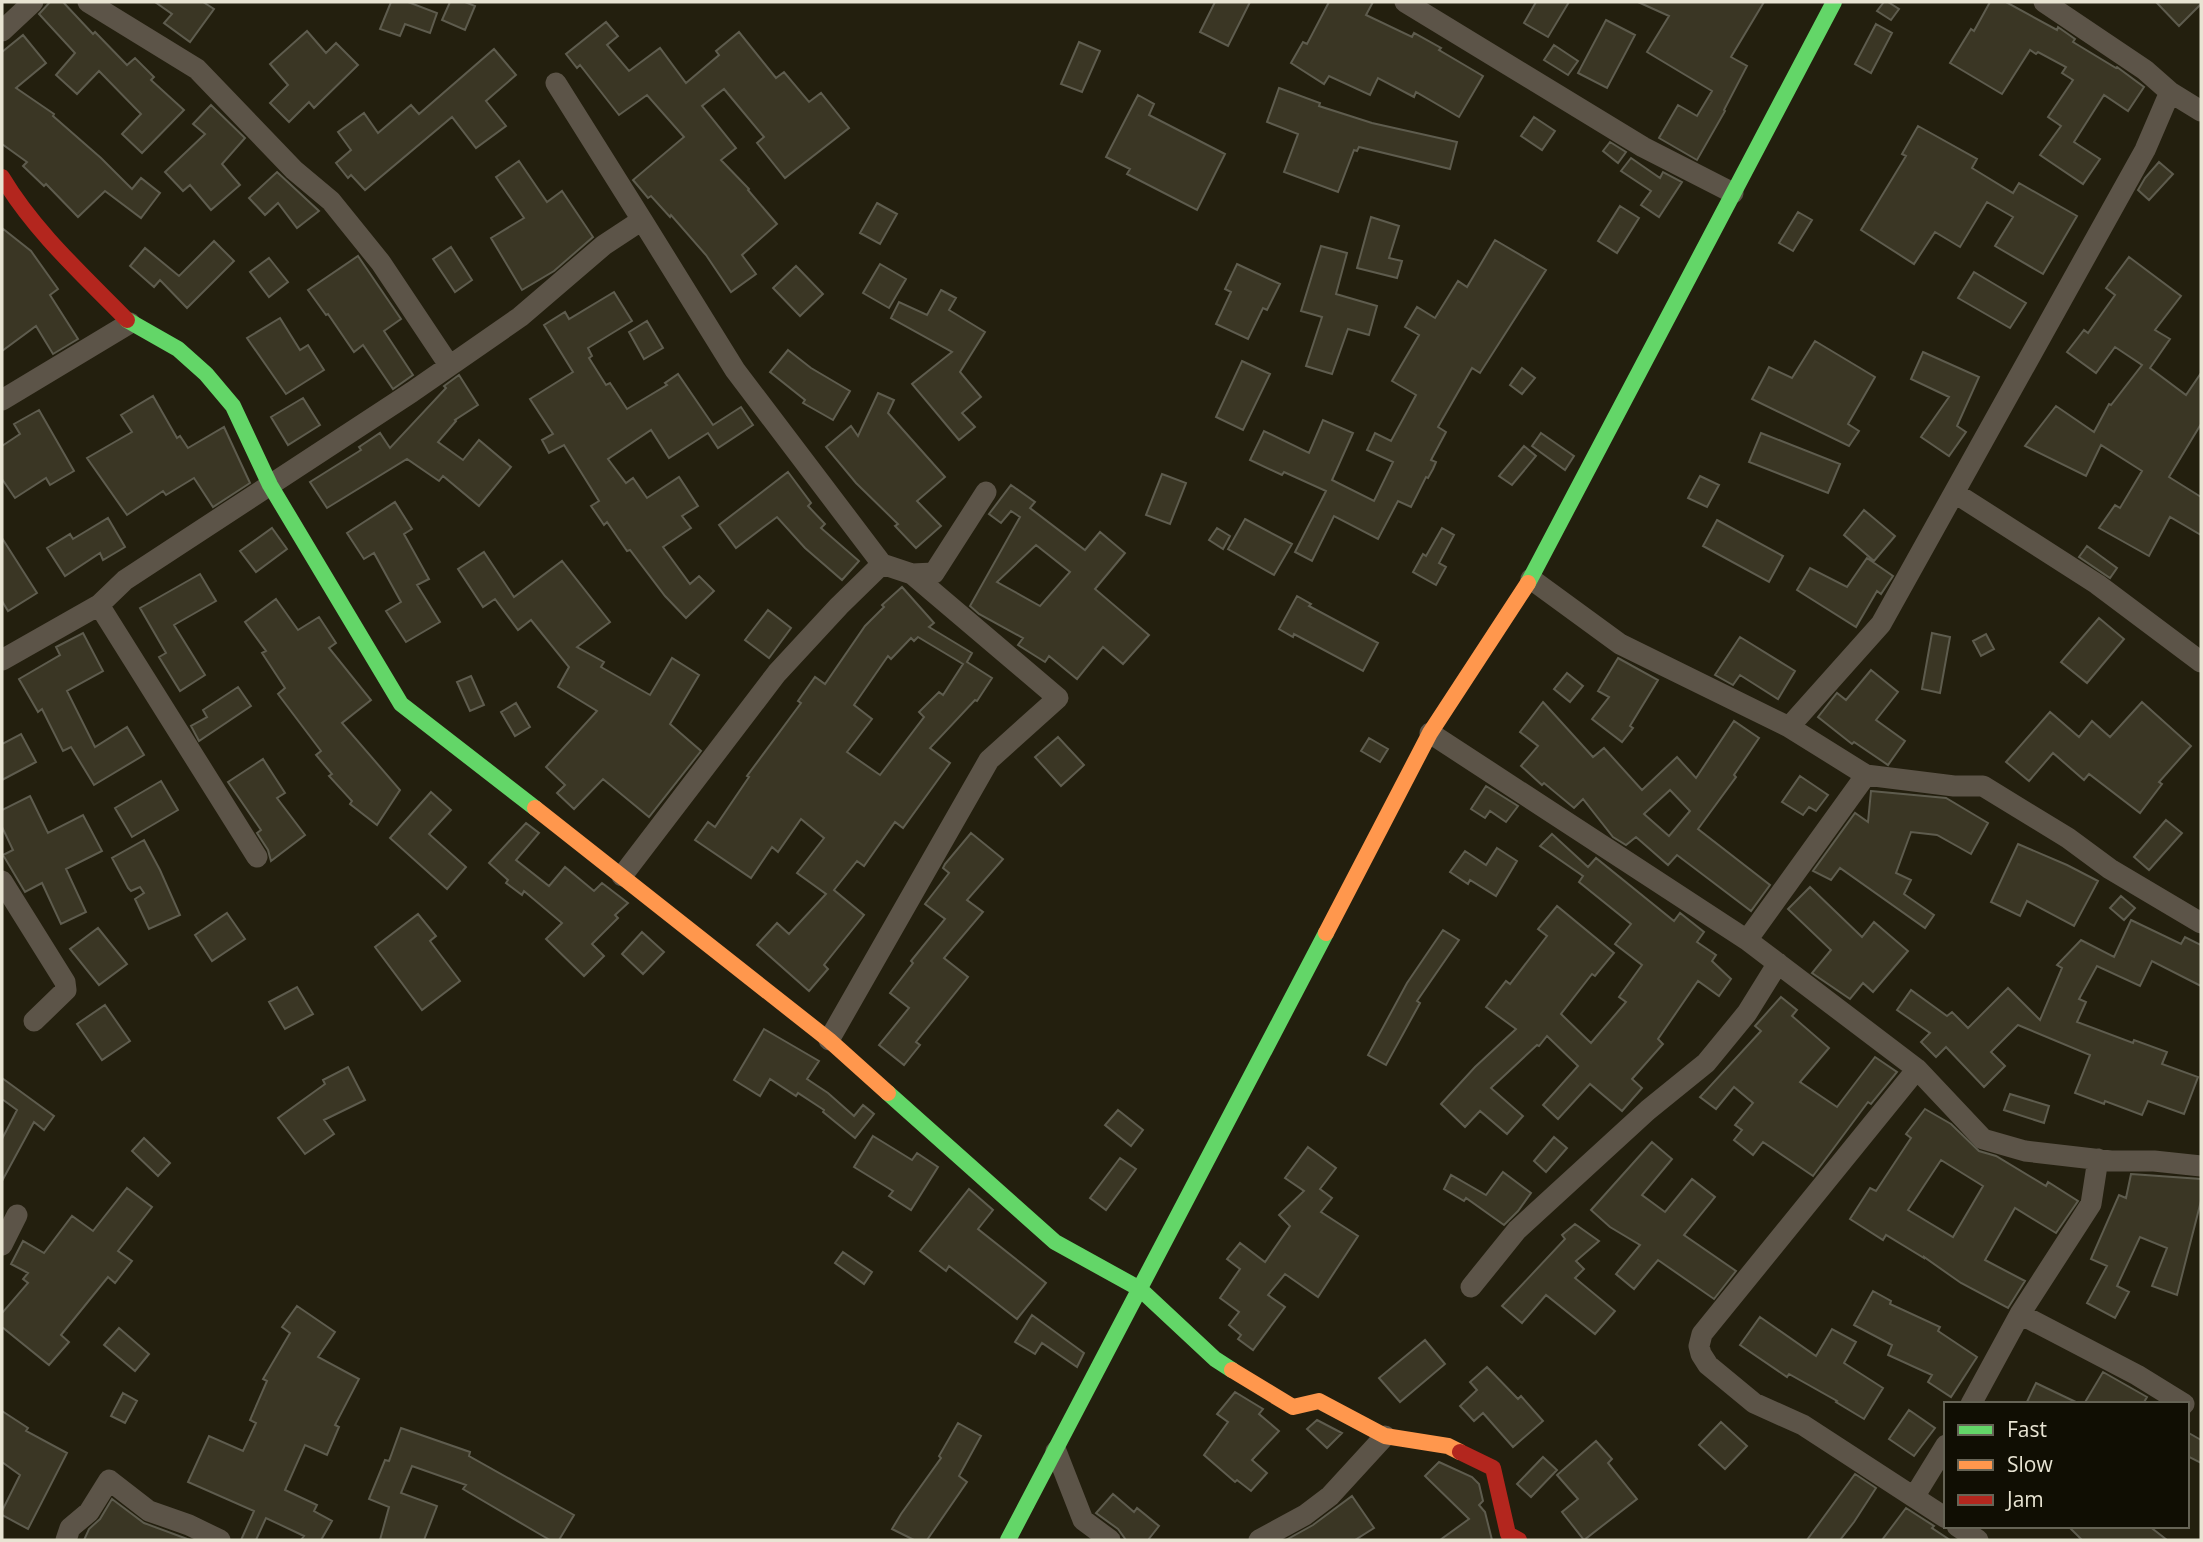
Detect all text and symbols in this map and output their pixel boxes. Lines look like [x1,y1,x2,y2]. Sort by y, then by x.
legend [1944,1402,2189,1528]
text: Fast [2007,1415,2047,1443]
text: Slow [2007,1450,2053,1478]
text: Jam [2005,1485,2044,1513]

